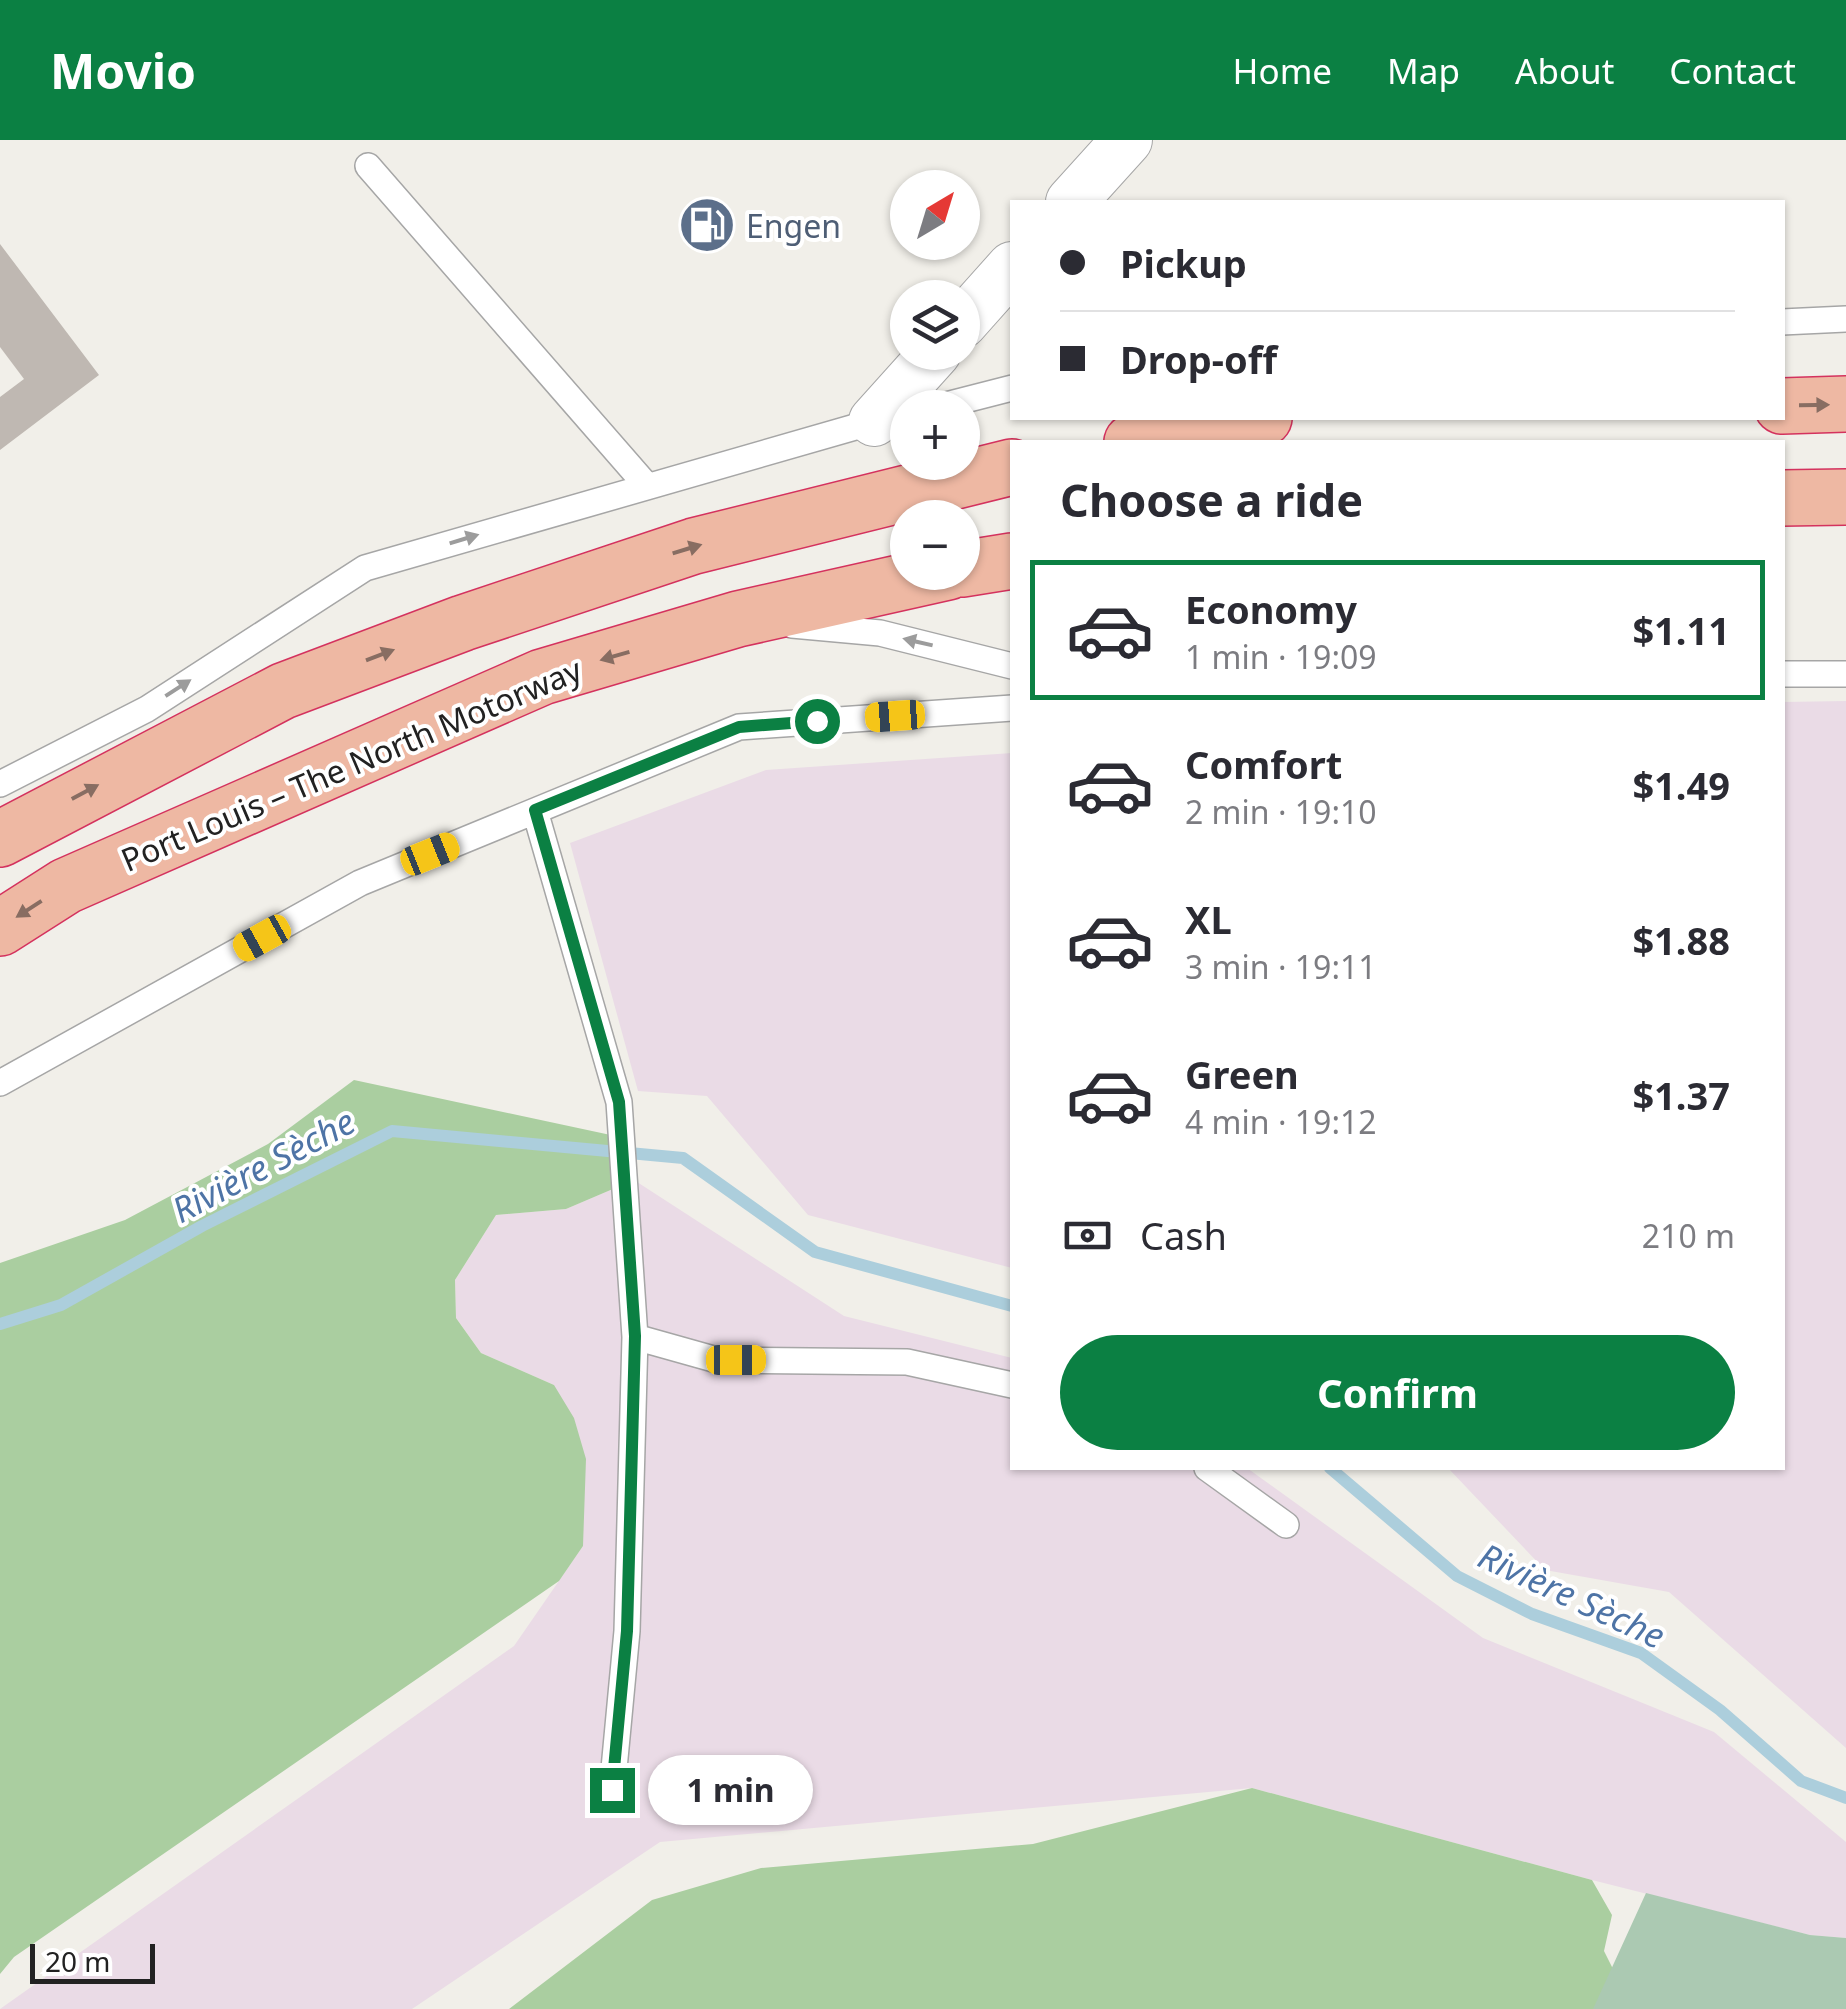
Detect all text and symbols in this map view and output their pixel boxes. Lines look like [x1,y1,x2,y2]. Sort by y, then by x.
text: Movio [50,38,196,103]
text: Home [1233,47,1332,94]
text: Map [1387,47,1460,94]
text: About [1515,47,1614,94]
text: Contact [1669,47,1796,94]
north arrow [890,170,980,260]
map controls [890,170,980,590]
fuel station icon: Engen [677,195,737,255]
place label: Engen [746,204,841,247]
text: Pickup [1120,237,1247,289]
button: layers [890,280,980,370]
text: Drop-off [1120,333,1277,385]
button: + [890,390,980,480]
one-way arrow [1799,397,1831,413]
text: Choose a ride [1060,469,1363,530]
button: − [890,500,980,590]
one-way arrow [449,531,480,546]
one-way arrow [672,541,703,556]
text: Economy [1185,583,1357,635]
icon: car [1065,585,1155,675]
text: $1.11 [1632,604,1730,656]
one-way arrow [902,634,933,649]
text: 1 min · 19:09 [1185,635,1377,678]
street label: Port Louis – The North Motorway [114,647,588,881]
one-way arrow [365,647,395,662]
one-way arrow [600,648,631,664]
one-way arrow [165,680,192,698]
route start [795,699,840,744]
car [864,699,926,733]
text: Comfort [1185,738,1342,790]
icon: car [1065,740,1155,830]
text: $1.49 [1632,759,1730,811]
one-way arrow [71,783,100,800]
text: 2 min · 19:10 [1185,790,1377,833]
car [397,829,463,879]
text: XL [1185,893,1232,945]
icon: car [1065,895,1155,985]
one-way arrow [15,900,43,918]
car [228,910,296,966]
text: $1.88 [1632,914,1730,966]
text: 3 min · 19:11 [1185,945,1377,988]
text: Green [1185,1048,1299,1100]
icon: car [1065,1050,1155,1140]
text: $1.37 [1632,1069,1730,1121]
water label: Rivière Sèche [163,1097,363,1233]
text: 4 min · 19:12 [1185,1100,1377,1143]
icon: cash [1060,1208,1115,1263]
text: Cash [1140,1209,1227,1261]
text: 210 m [1642,1214,1735,1257]
button: Confirm [1060,1335,1735,1450]
car [706,1345,766,1375]
water label: Rivière Sèche [1471,1531,1673,1659]
callout: 1 min [647,1755,812,1825]
route end [590,1768,635,1813]
text: 1 min [686,1768,775,1811]
scale bar [30,1939,155,1984]
text: 20 m [45,1942,111,1980]

